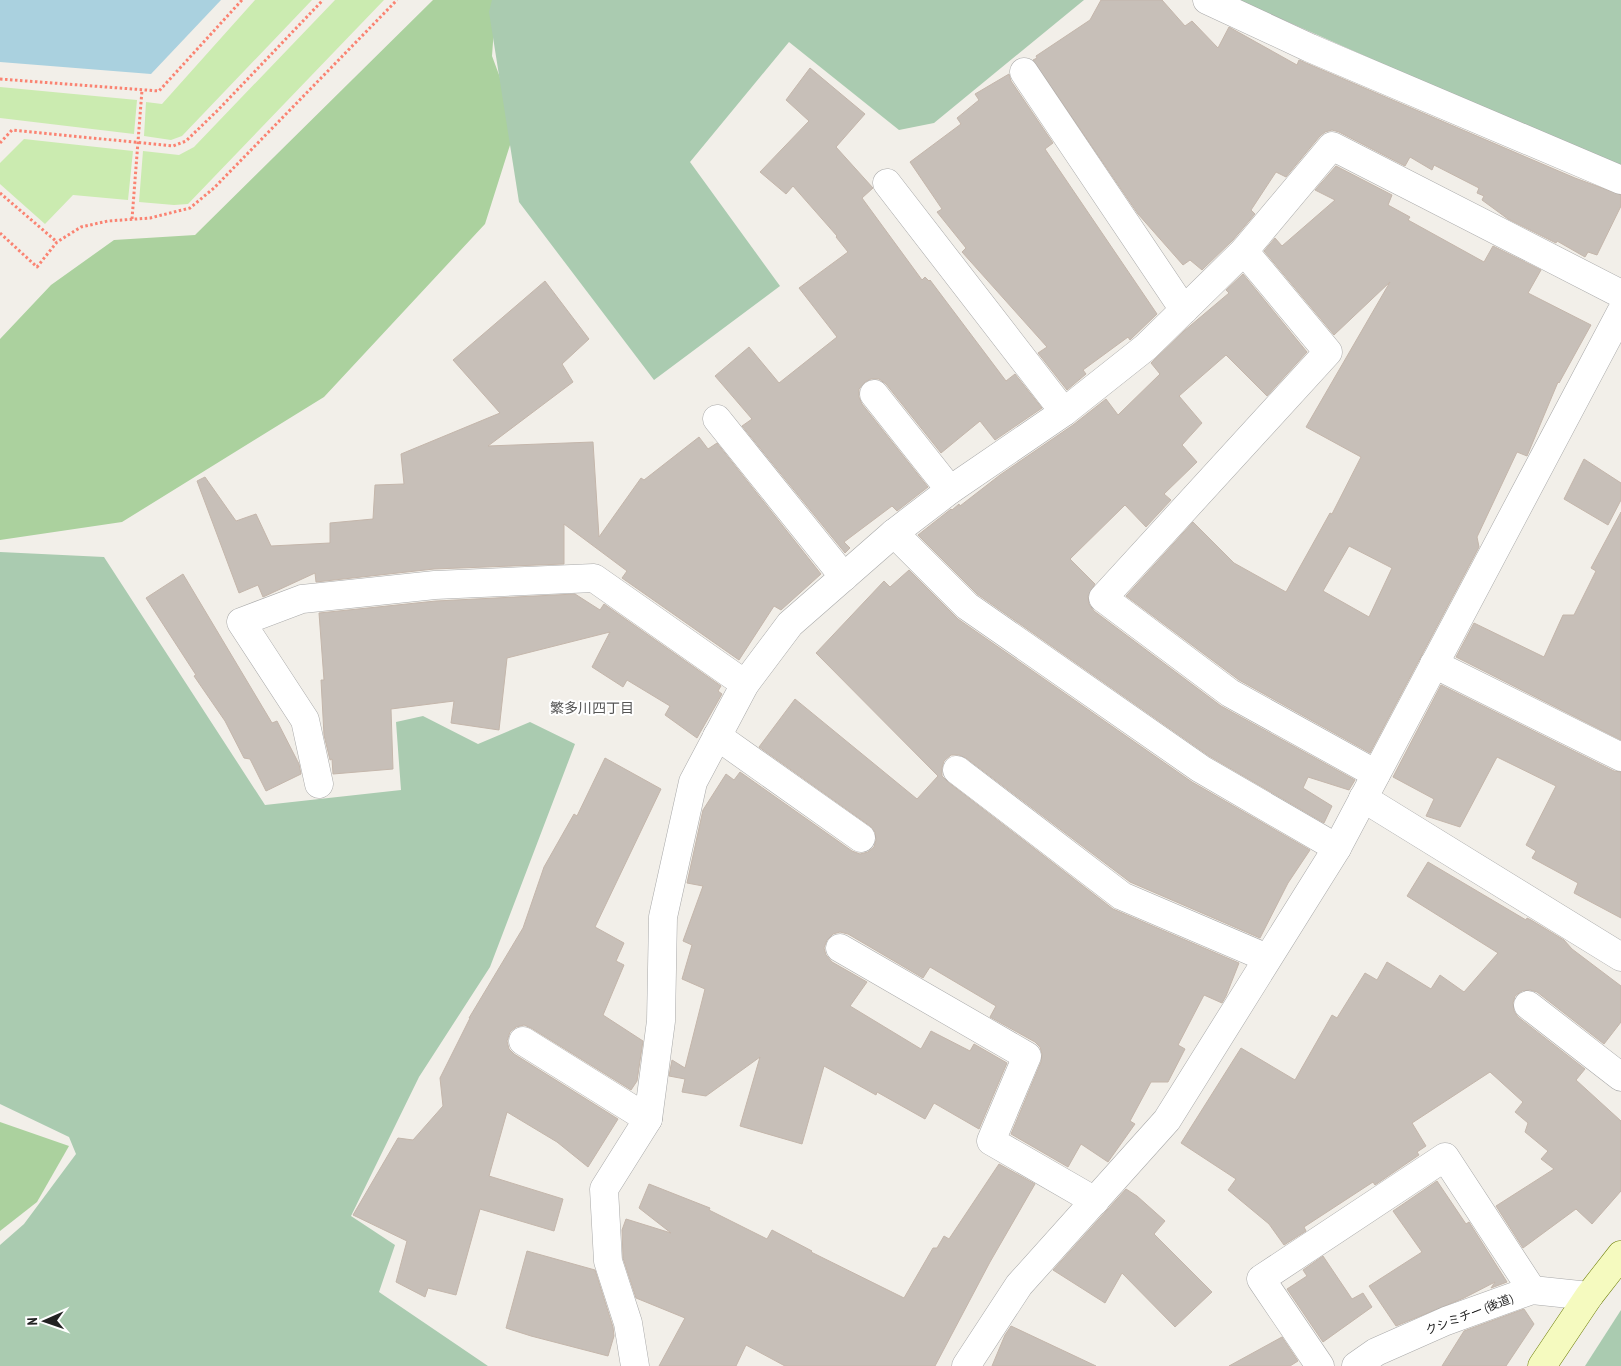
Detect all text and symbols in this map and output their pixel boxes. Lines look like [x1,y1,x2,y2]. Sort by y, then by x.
district label: 繁多川四丁目 [550,699,634,717]
street label: クシミチー (後道) [1423,1290,1515,1338]
north arrow [20,1296,70,1346]
text: N [23,1317,41,1326]

